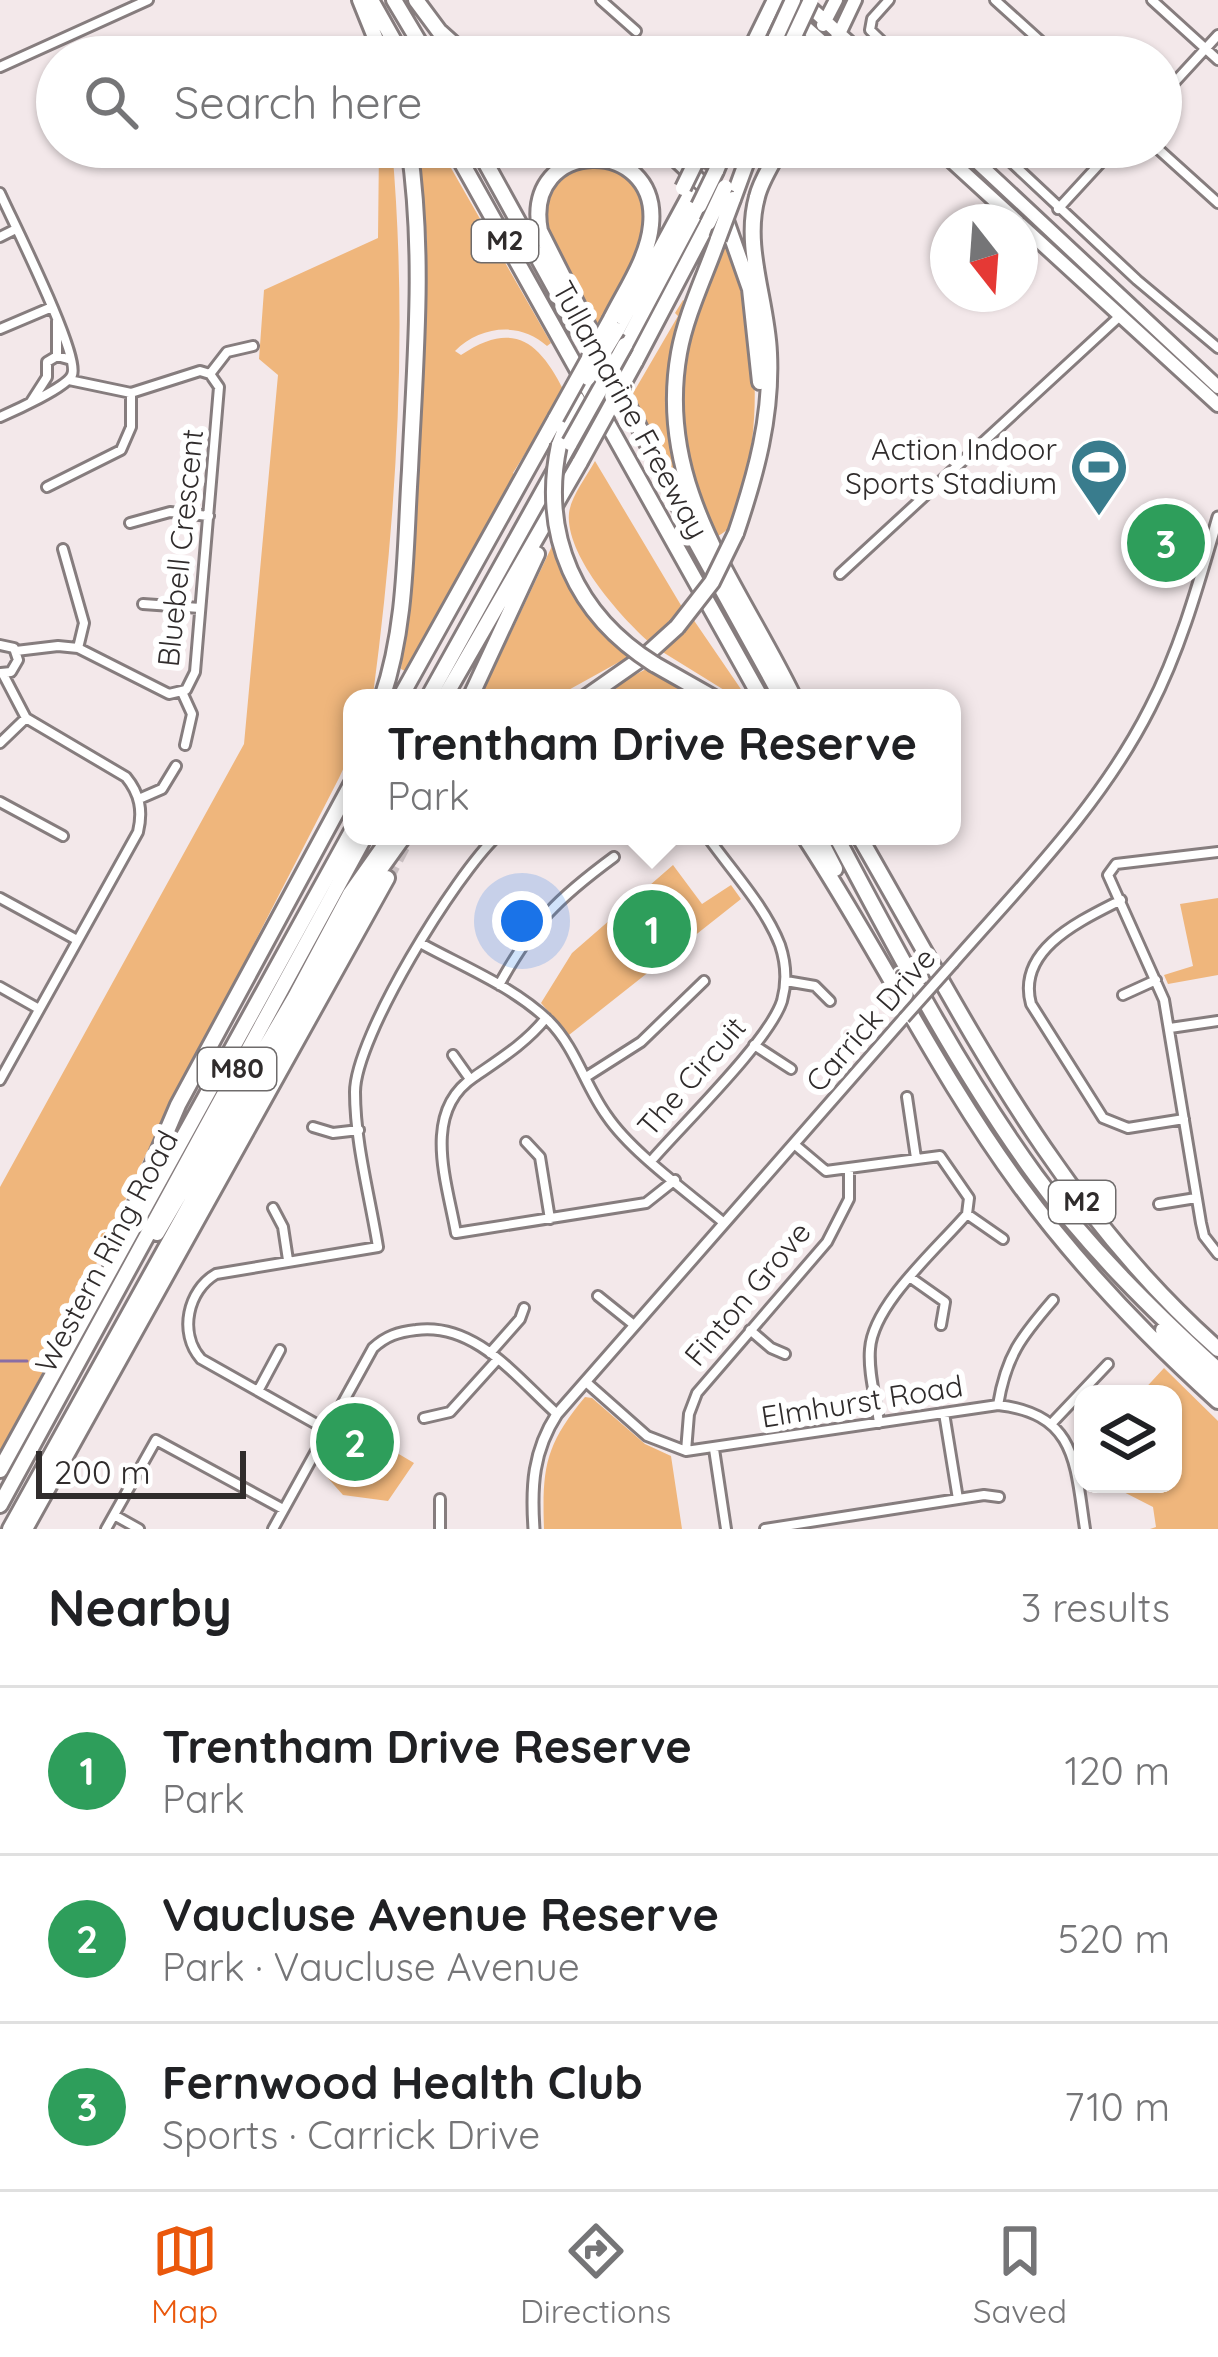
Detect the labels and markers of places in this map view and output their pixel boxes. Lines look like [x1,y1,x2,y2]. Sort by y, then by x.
place label: Action Indoor Sports Stadium [845,430,1057,502]
sports icon: Action Indoor Sports Stadium [1068,436,1130,518]
pin: 3 [1127,498,1205,588]
pin: 1 [613,884,691,974]
pin: 2 [316,1397,394,1487]

